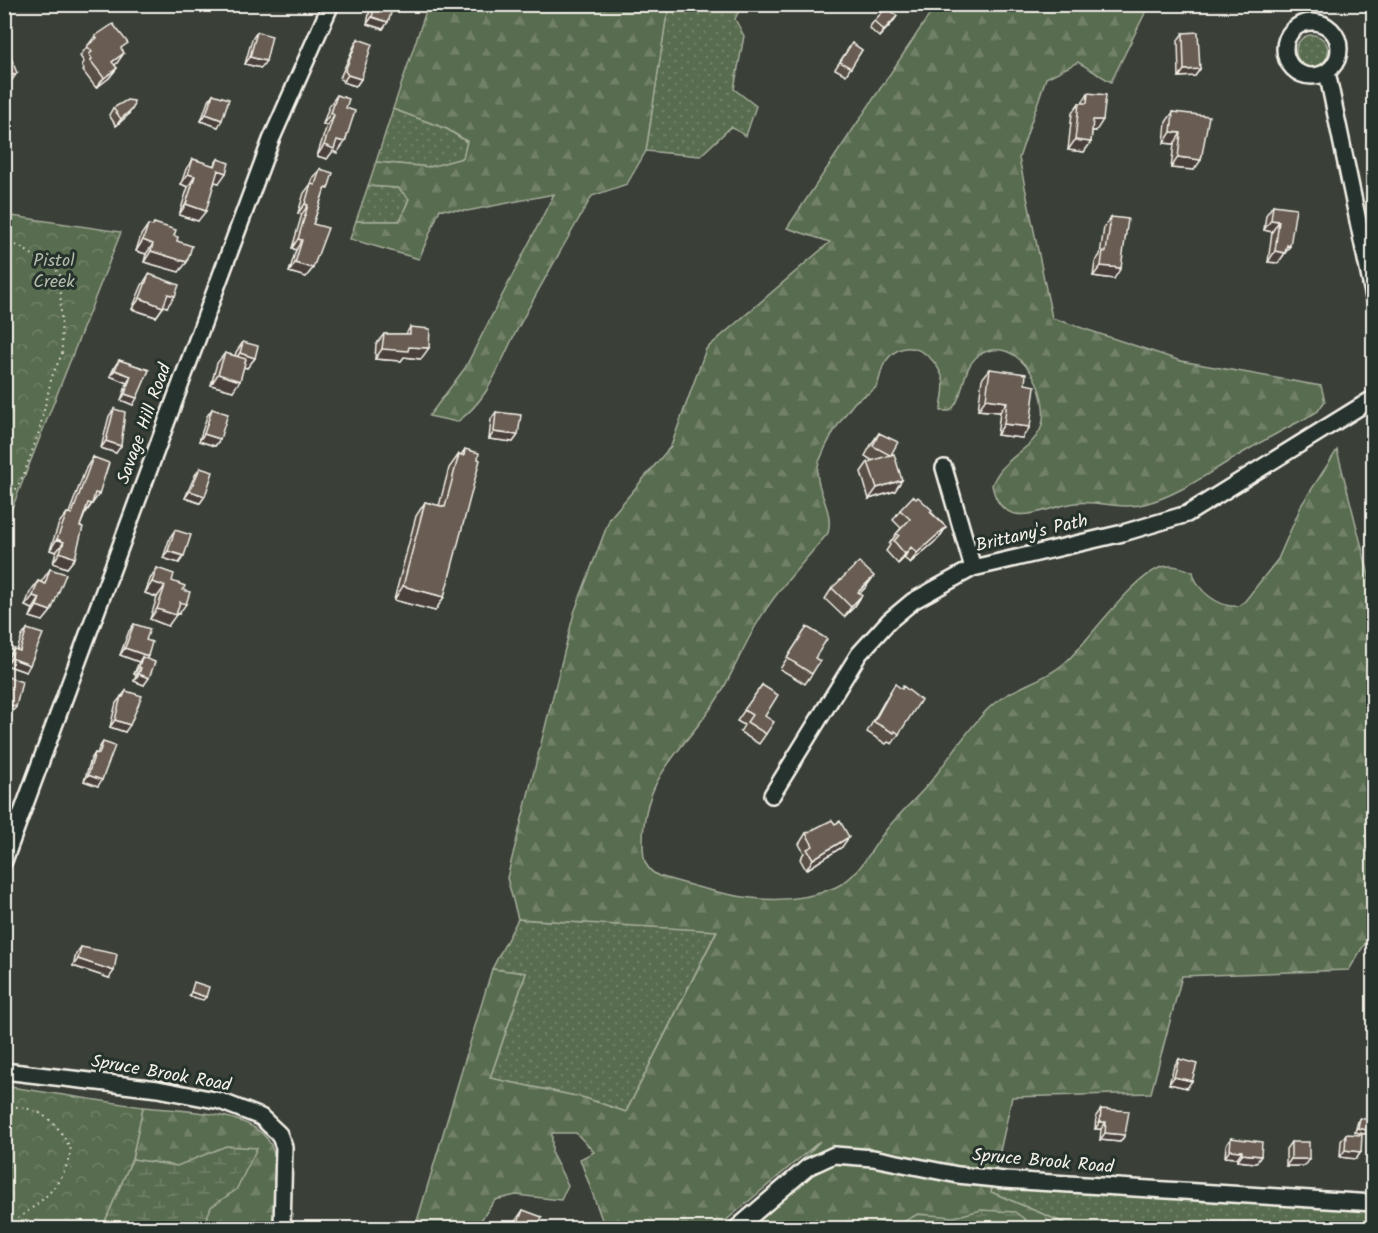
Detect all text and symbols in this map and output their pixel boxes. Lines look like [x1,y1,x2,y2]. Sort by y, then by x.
park label: Pistol Creek [33,247,75,297]
street label: Savage Hill Road [110,359,181,488]
street label: Brittany's Path [973,507,1091,561]
street label: Spruce Brook Road [89,1047,234,1101]
street label: Spruce Brook Road [971,1141,1116,1183]

